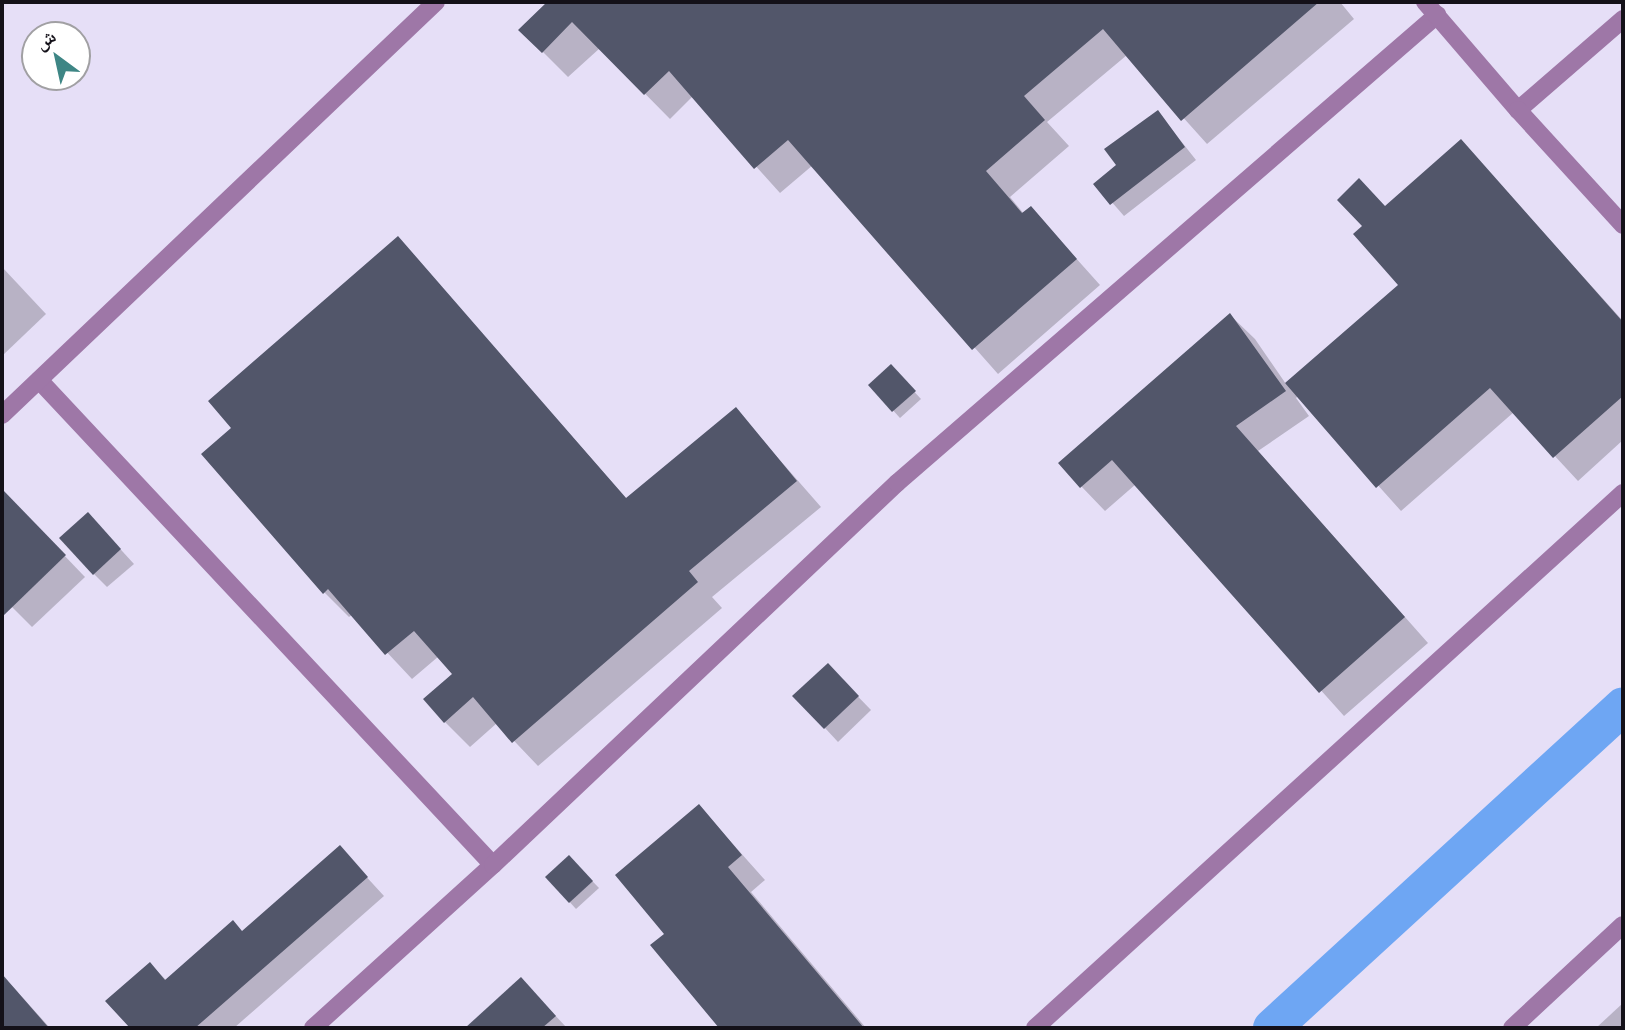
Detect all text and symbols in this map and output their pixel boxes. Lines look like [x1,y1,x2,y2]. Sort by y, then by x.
north arrow [21,21,91,91]
text: ش [31,25,60,55]

